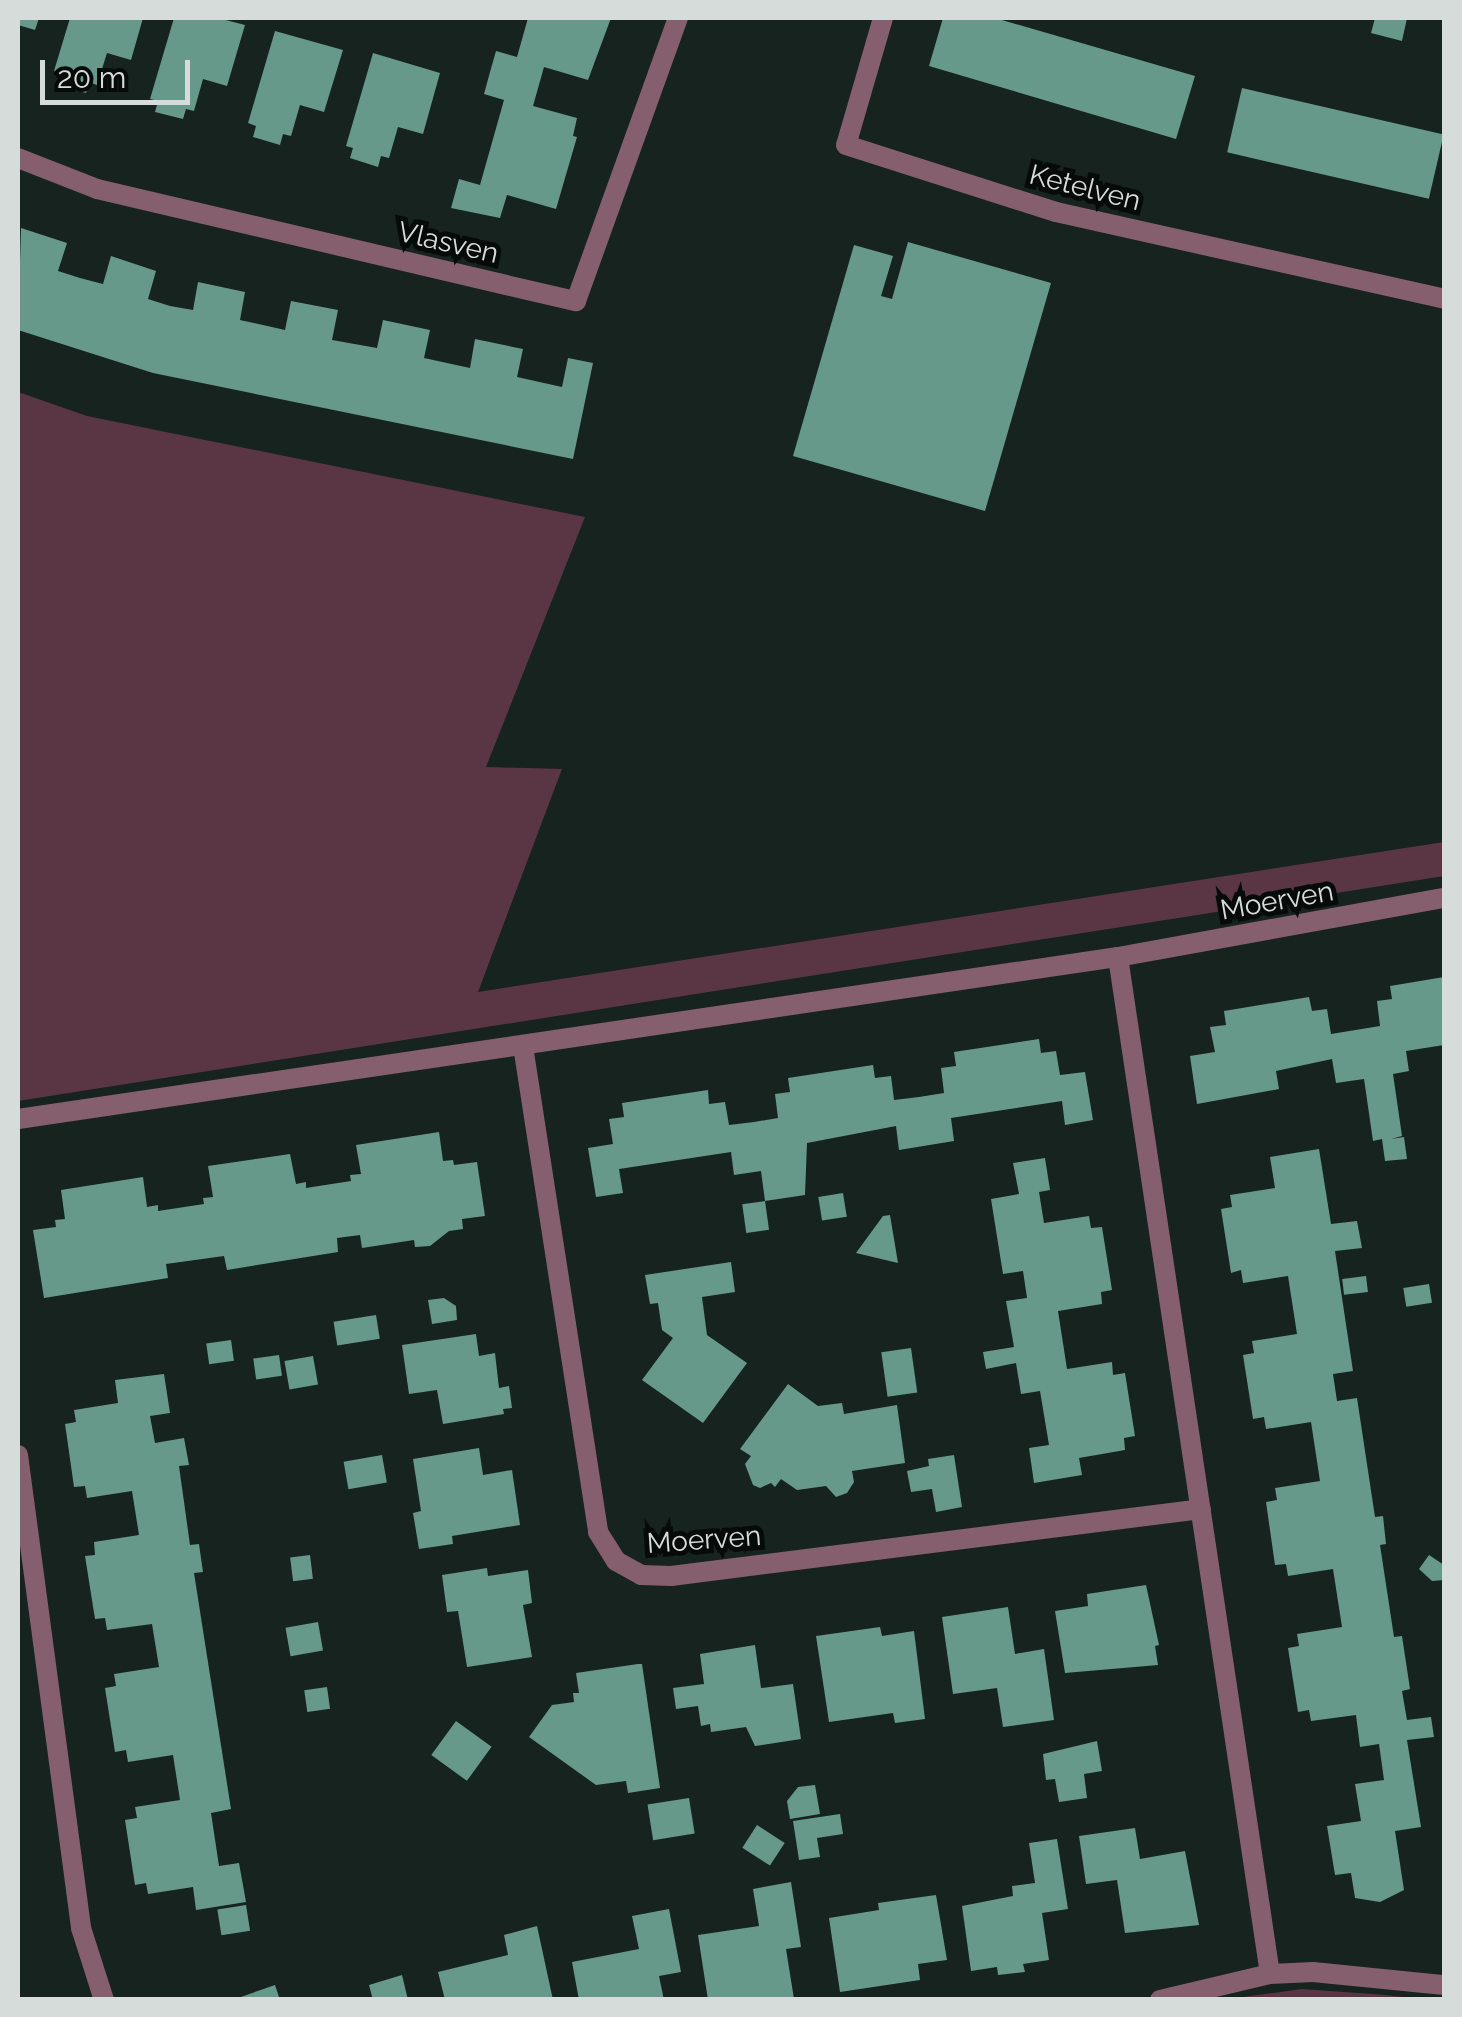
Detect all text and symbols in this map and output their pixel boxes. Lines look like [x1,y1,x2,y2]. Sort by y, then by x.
scale bar [45,40,195,102]
text: 20 m [57,60,126,95]
street label: Ketelven [1026,158,1144,218]
street label: Vlasven [394,215,502,271]
street label: Moerven [1218,875,1336,927]
street label: Moerven [646,1519,762,1561]

